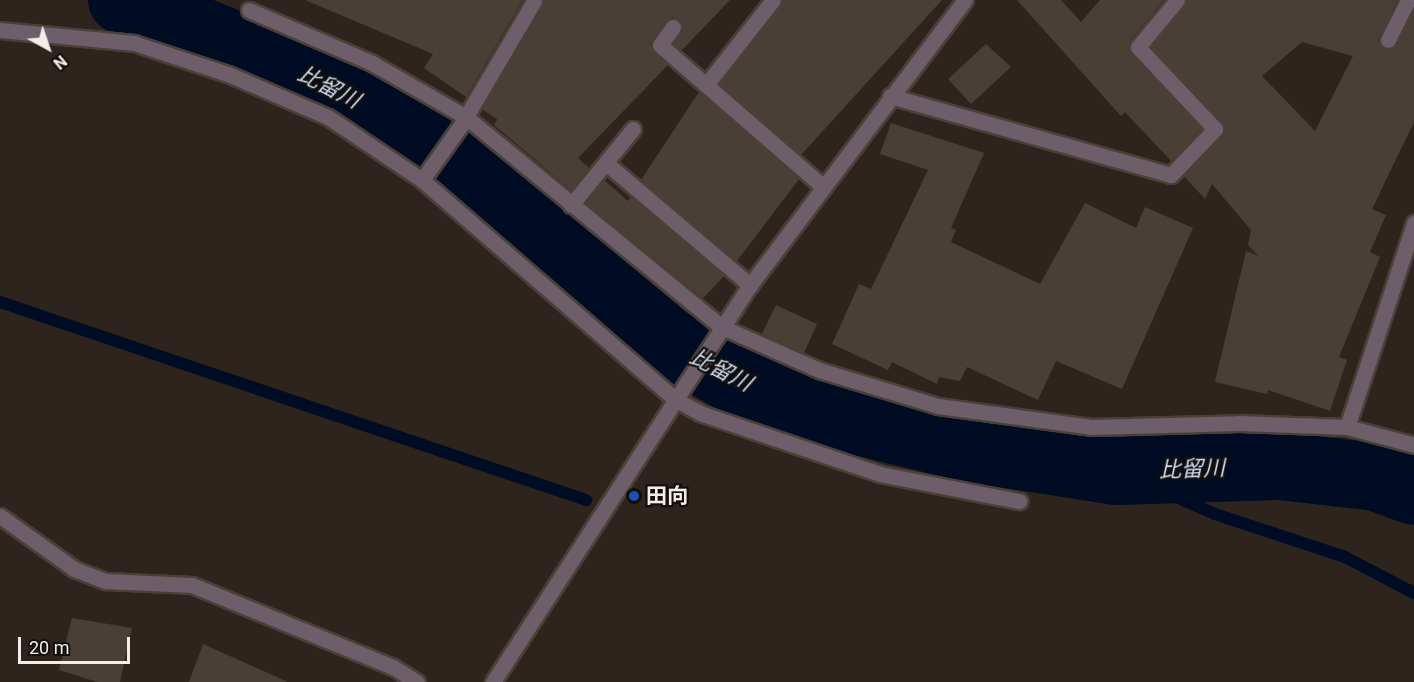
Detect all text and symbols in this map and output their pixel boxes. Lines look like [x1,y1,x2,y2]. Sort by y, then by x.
north arrow [18,18,78,78]
text: N [49,51,70,73]
water label: 比留川 [294,60,364,114]
water label: 比留川 [686,343,756,397]
water label: 比留川 [1159,455,1225,483]
place label: 田向 [646,483,688,509]
marker: 田向 [627,489,641,503]
scale bar [21,625,134,663]
text: 20 m [29,637,69,658]

